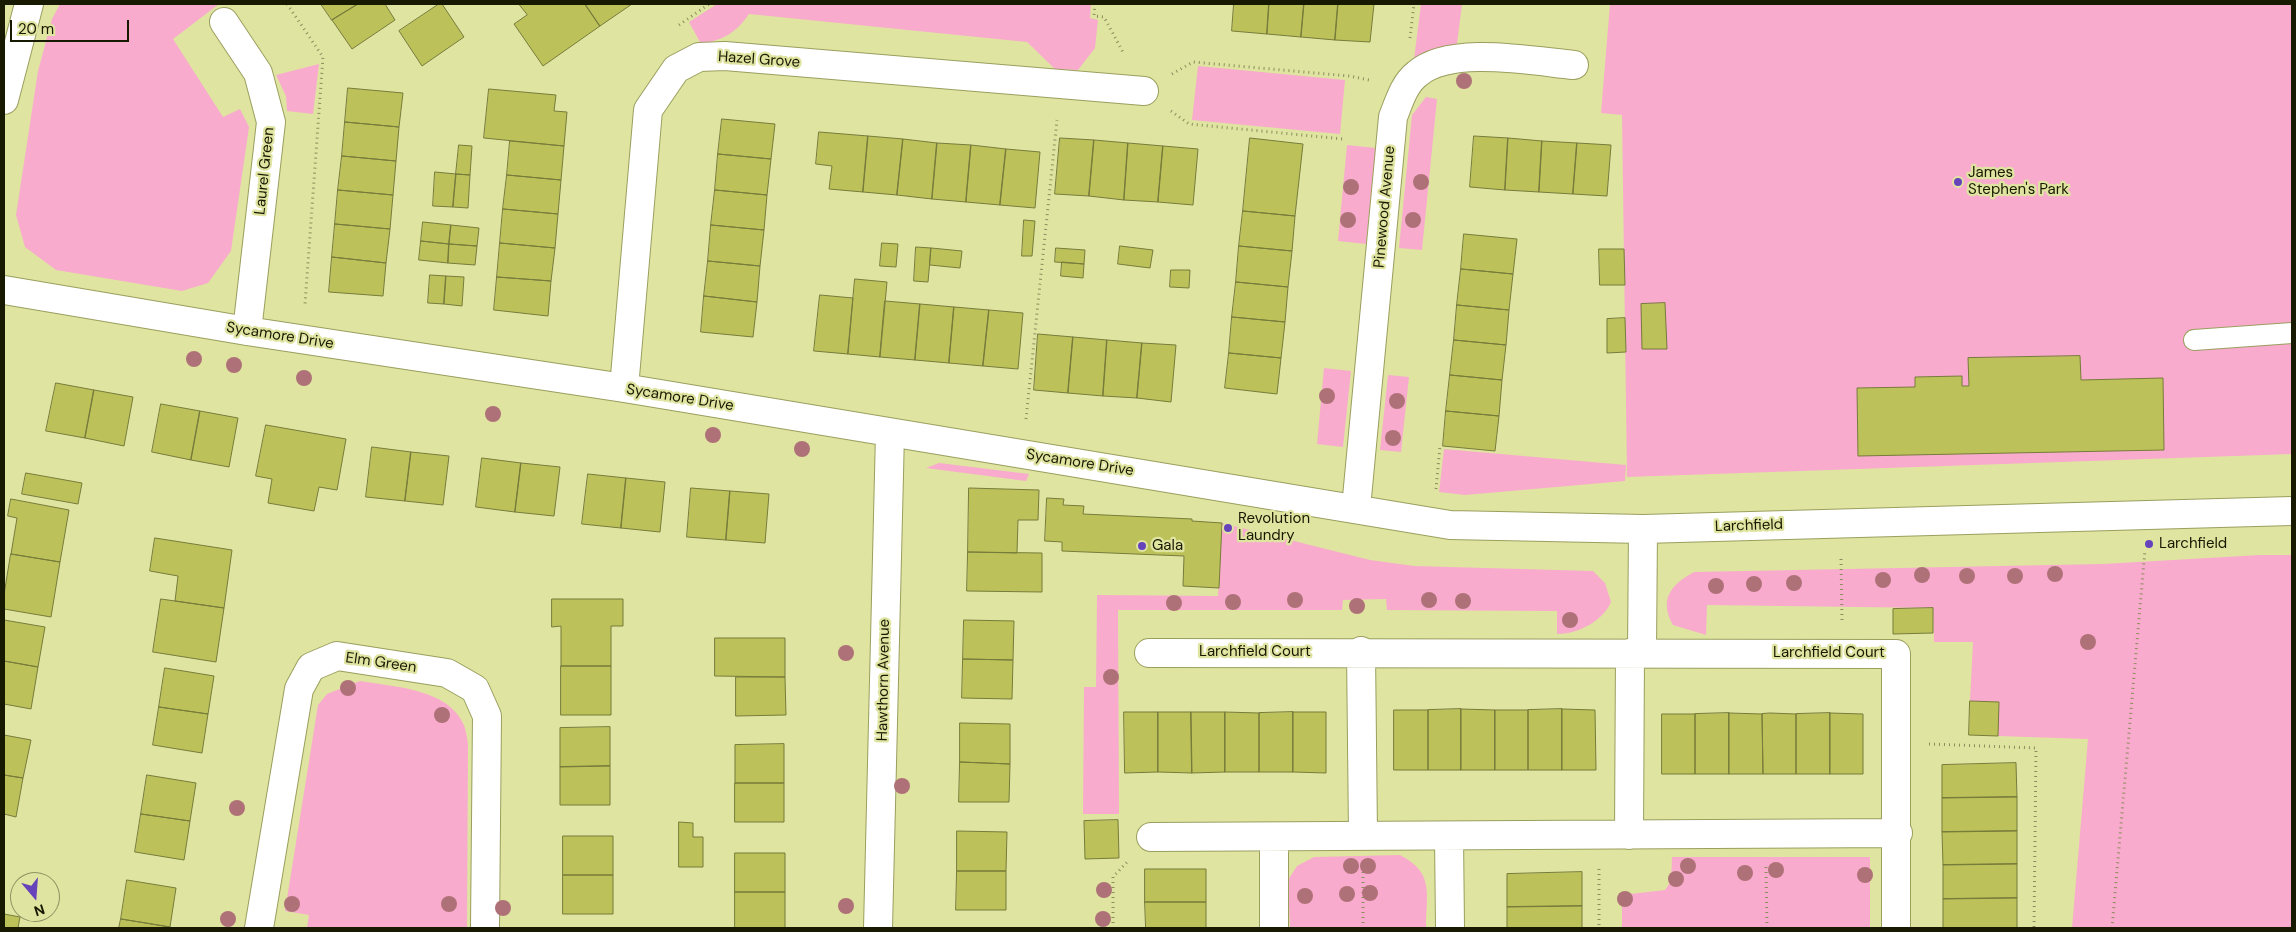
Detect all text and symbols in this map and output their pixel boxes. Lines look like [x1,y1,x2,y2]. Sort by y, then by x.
scale bar [12,10,131,42]
text: 20 m [18,19,54,39]
street label: Hazel Grove [717,48,801,72]
street label: Laurel Green [251,126,279,216]
street label: Pinewood Avenue [1371,145,1399,269]
place label: James Stephen's Park [1968,164,2069,199]
marker: James Stephen's Park [1952,176,1964,188]
street label: Sycamore Drive [225,319,335,353]
street label: Sycamore Drive [625,381,735,415]
street label: Sycamore Drive [1025,446,1135,480]
place label: Revolution Laundry [1238,510,1310,545]
street label: Larchfield [1715,516,1783,536]
marker: Revolution Laundry [1222,522,1234,534]
place label: Larchfield [2159,535,2227,553]
place label: Gala [1152,537,1183,555]
marker: Larchfield [2143,538,2155,550]
marker: Gala [1136,540,1148,552]
street label: Hawthorn Avenue [874,619,894,741]
street label: Larchfield Court [1199,643,1311,661]
street label: Larchfield Court [1773,644,1885,662]
street label: Elm Green [344,649,418,677]
north arrow [10,872,60,922]
text: N [32,900,47,920]

